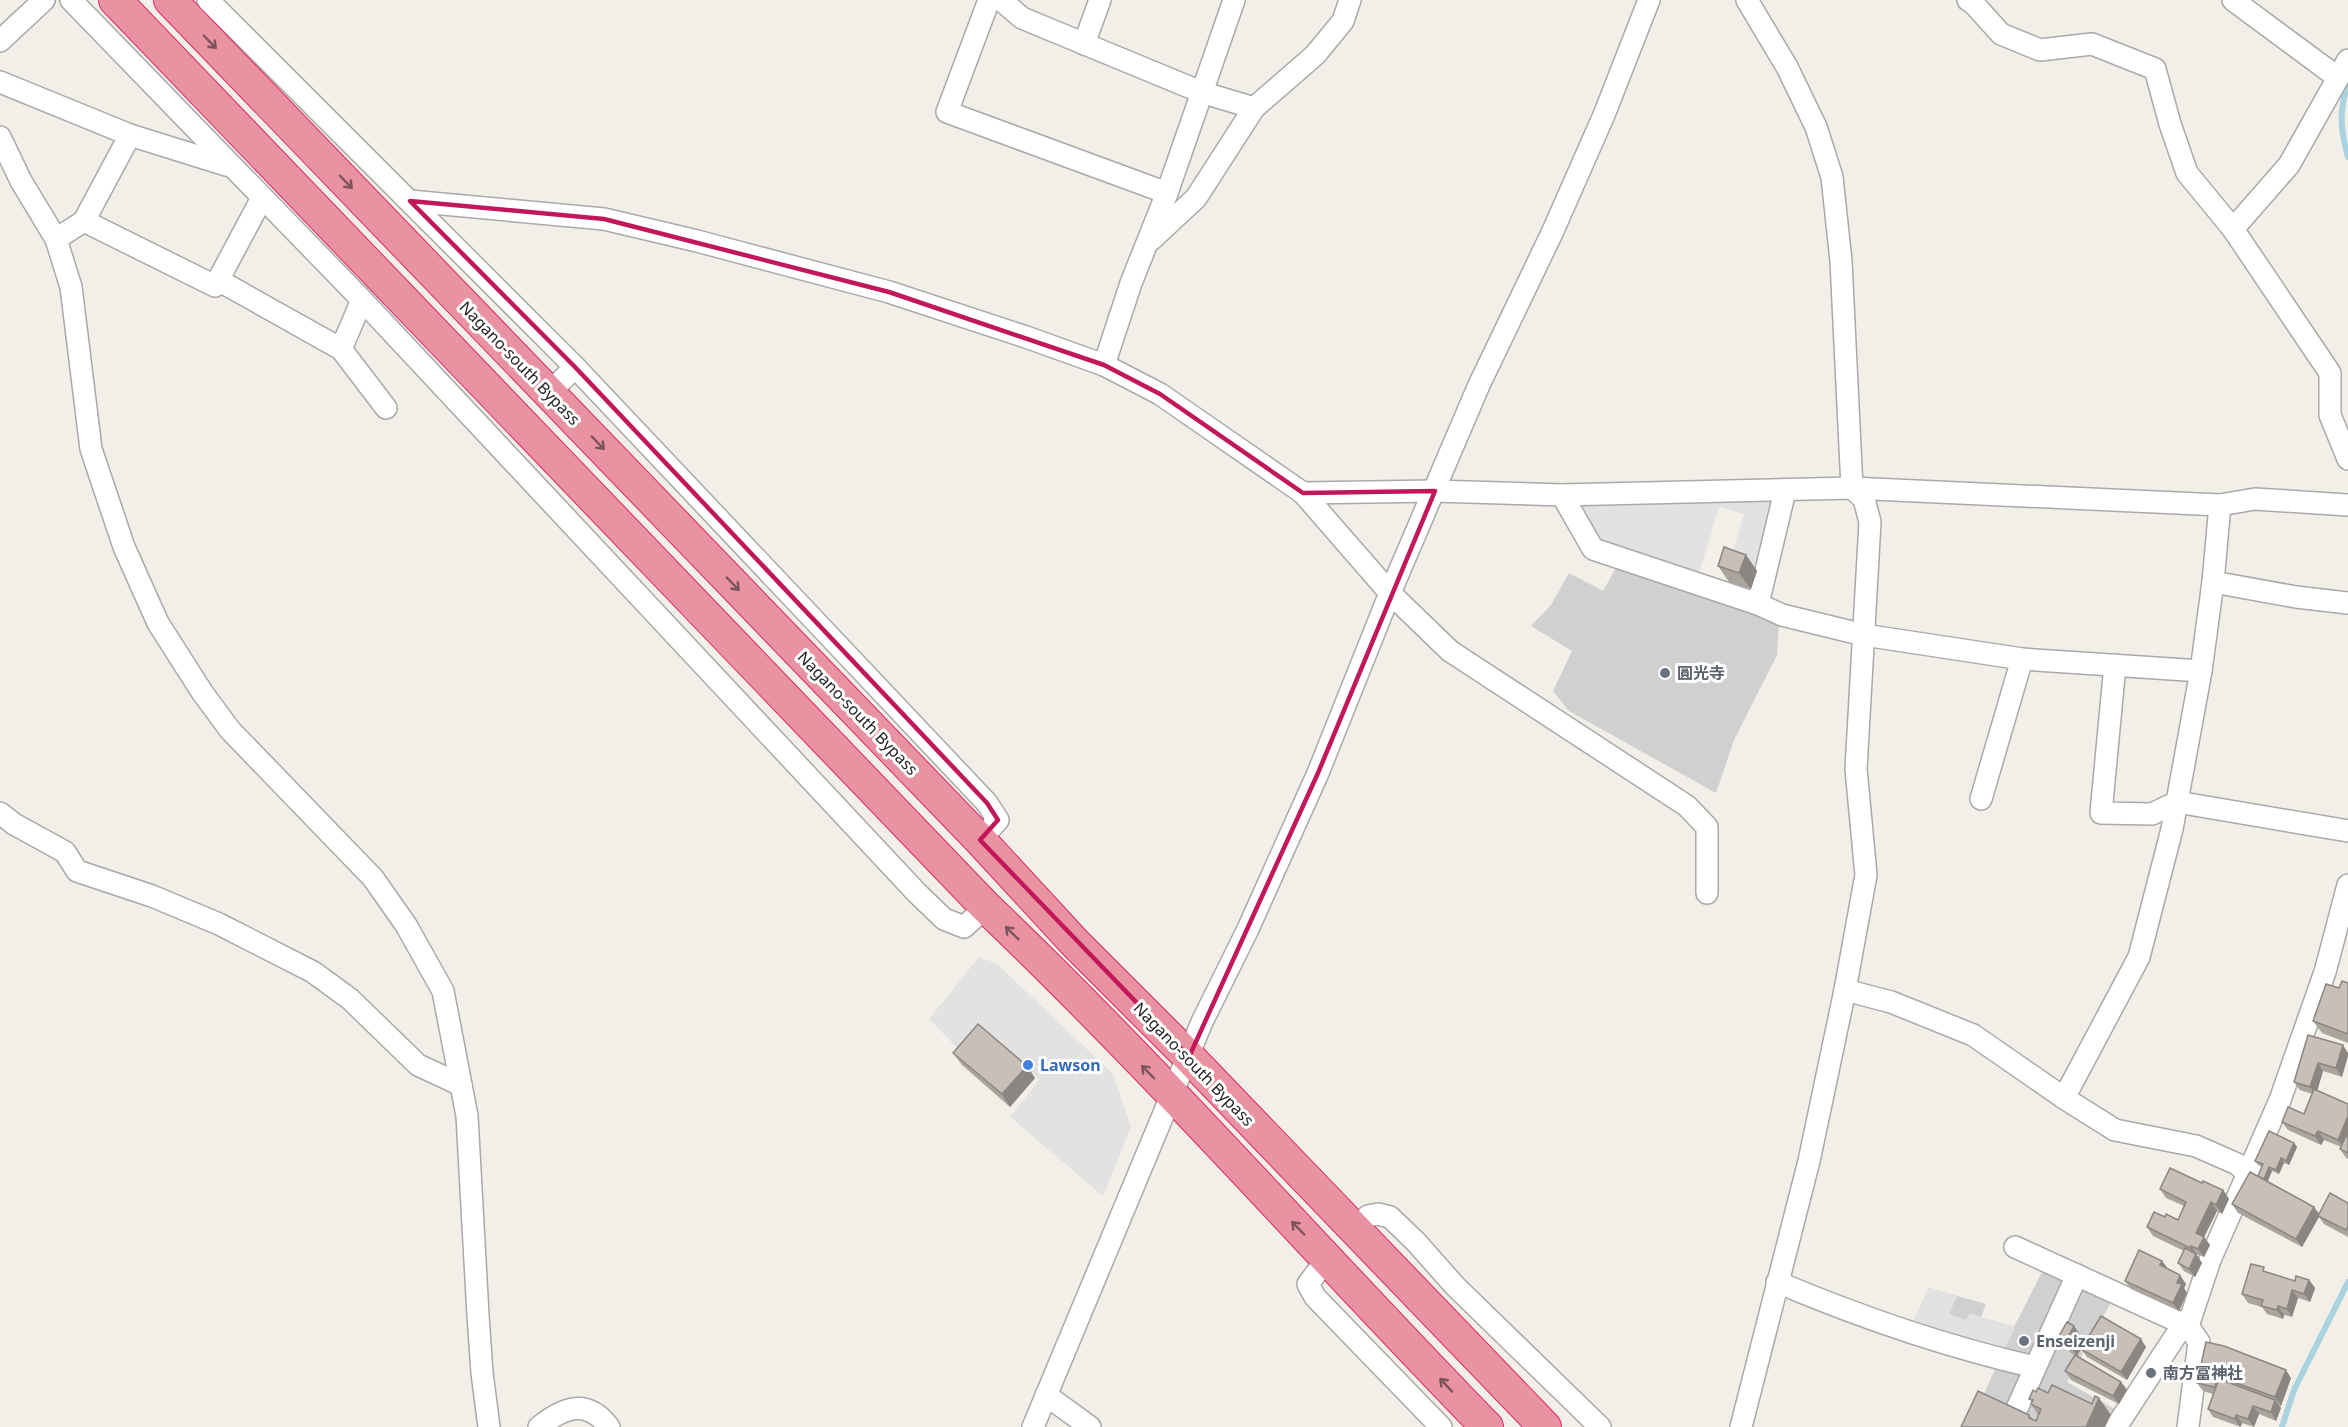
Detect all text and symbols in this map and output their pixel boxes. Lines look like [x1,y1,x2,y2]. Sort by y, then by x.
one-way arrow [203,34,217,49]
one-way arrow [338,175,353,190]
street label: Nagano-south Bypass [455,296,585,430]
one-way arrow [591,436,605,451]
one-way arrow [726,576,740,591]
street label: Nagano-south Bypass [793,646,923,780]
place label: 圓光寺 [1677,662,1725,684]
marker: 圓光寺 [1658,666,1672,680]
one-way arrow [1004,925,1019,940]
street label: Nagano-south Bypass [1129,997,1259,1131]
place label: Lawson [1040,1054,1101,1076]
marker: Lawson [1021,1058,1035,1072]
one-way arrow [1141,1065,1155,1080]
one-way arrow [1290,1220,1305,1235]
place label: Enseizenji [2036,1330,2115,1352]
marker: Enseizenji [2017,1334,2031,1348]
place label: 南方冨神社 [2163,1362,2243,1384]
marker: 南方冨神社 [2144,1366,2158,1380]
one-way arrow [1439,1377,1453,1392]

